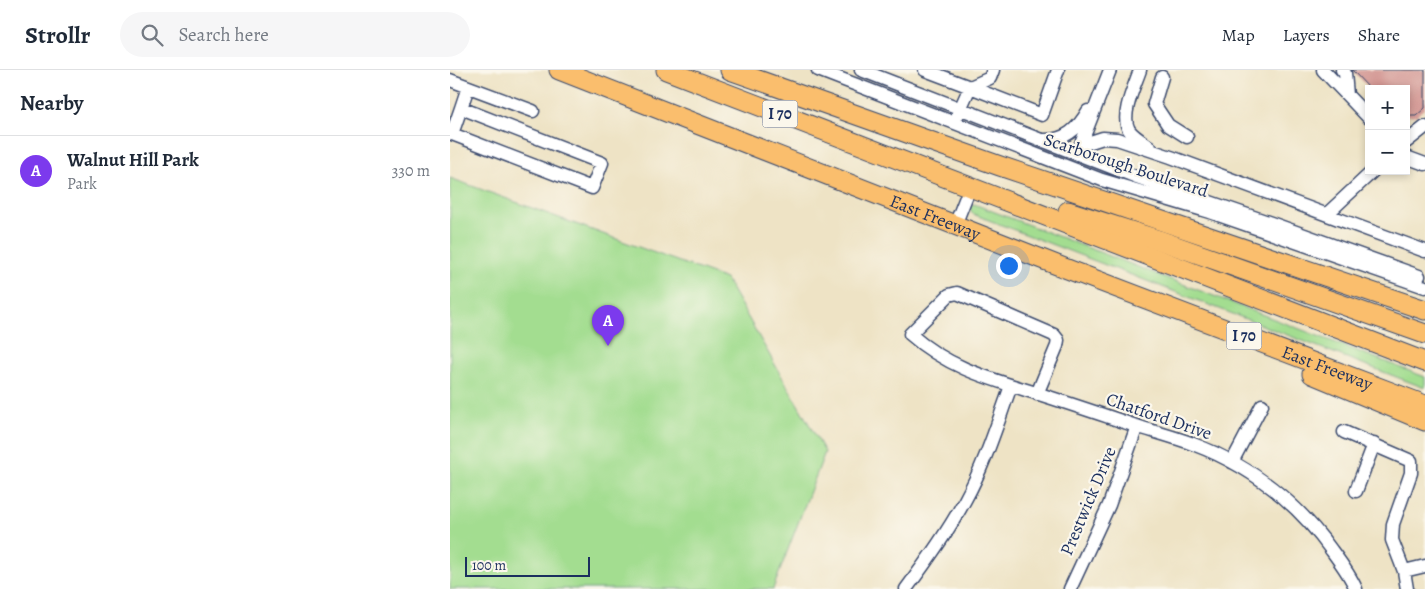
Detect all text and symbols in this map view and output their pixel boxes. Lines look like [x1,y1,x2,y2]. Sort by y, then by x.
search box [120,12,470,57]
text: Strollr [25,19,90,51]
icon: search [138,21,166,49]
text: Search here [178,22,269,48]
text: Map [1222,23,1255,47]
text: Layers [1283,23,1330,47]
text: Share [1358,23,1400,47]
map controls [1365,85,1410,175]
button: + [1365,85,1410,130]
text: Nearby [20,89,83,117]
road number: I 70 [762,101,798,128]
street label: Scarborough Boulevard [1041,127,1212,203]
button: − [1365,130,1410,175]
text: Walnut Hill Park [67,147,199,173]
text: A [31,160,41,182]
text: 330 m [392,160,430,182]
text: Park [67,173,97,195]
street label: East Freeway [886,189,985,246]
your location [996,253,1022,279]
pin: A [592,305,624,346]
road number: I 70 [1226,322,1262,350]
street label: East Freeway [1278,340,1377,396]
street label: Chatford Drive [1103,387,1215,445]
street label: Prestwick Drive [1054,443,1122,559]
scale bar [465,554,590,577]
text: 100 m [472,556,506,575]

